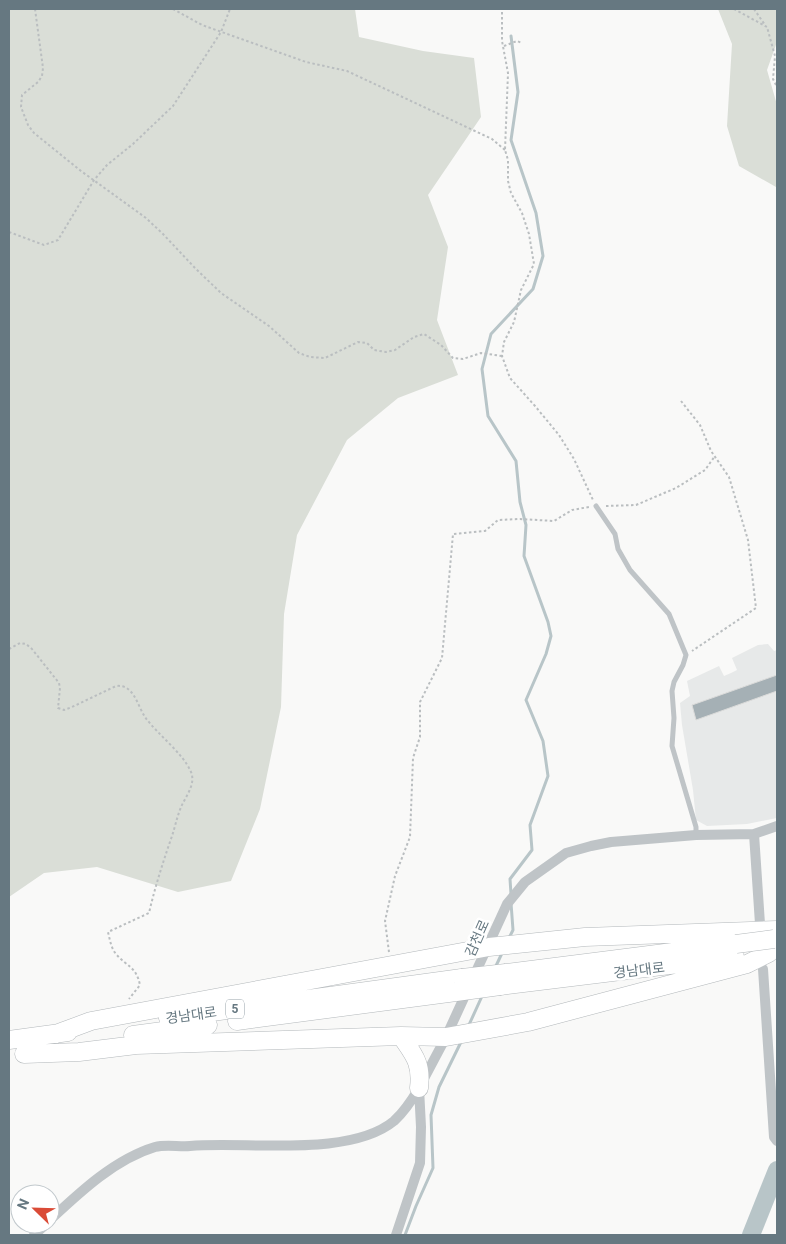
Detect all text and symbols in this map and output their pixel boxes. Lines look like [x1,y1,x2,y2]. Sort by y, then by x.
street label: 감천로 [462,917,492,959]
street label: 경남대로 [612,959,666,981]
road number: 5 [226,1000,244,1019]
street label: 경남대로 [164,1003,218,1027]
north arrow [10,1184,60,1234]
text: N [14,1196,32,1212]

